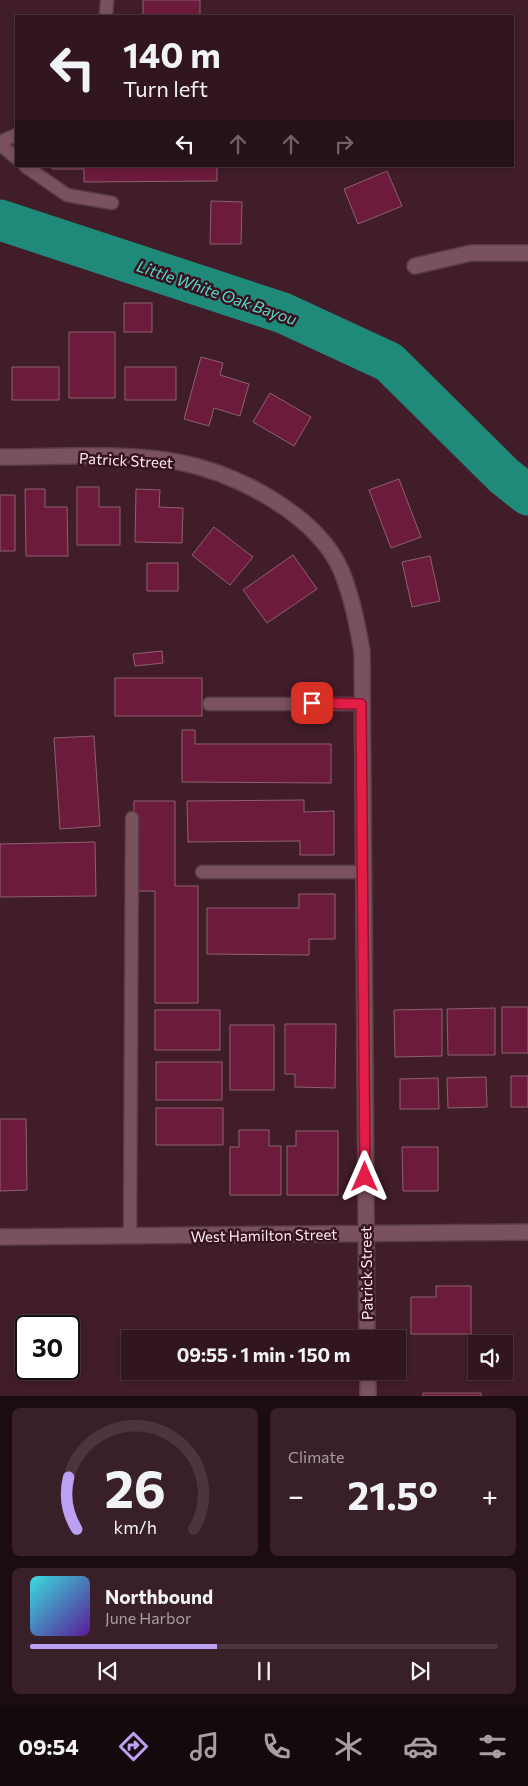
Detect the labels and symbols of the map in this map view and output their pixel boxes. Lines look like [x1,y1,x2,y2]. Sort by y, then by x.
water label: Little White Oak Bayou [135,256,299,328]
street label: Patrick Street [79,449,173,471]
pin [291,682,333,724]
position arrow [338,1150,390,1202]
street label: West Hamilton Street [191,1225,337,1245]
street label: Patrick Street [356,1226,376,1320]
speed limit sign: 30 [15,1315,80,1380]

